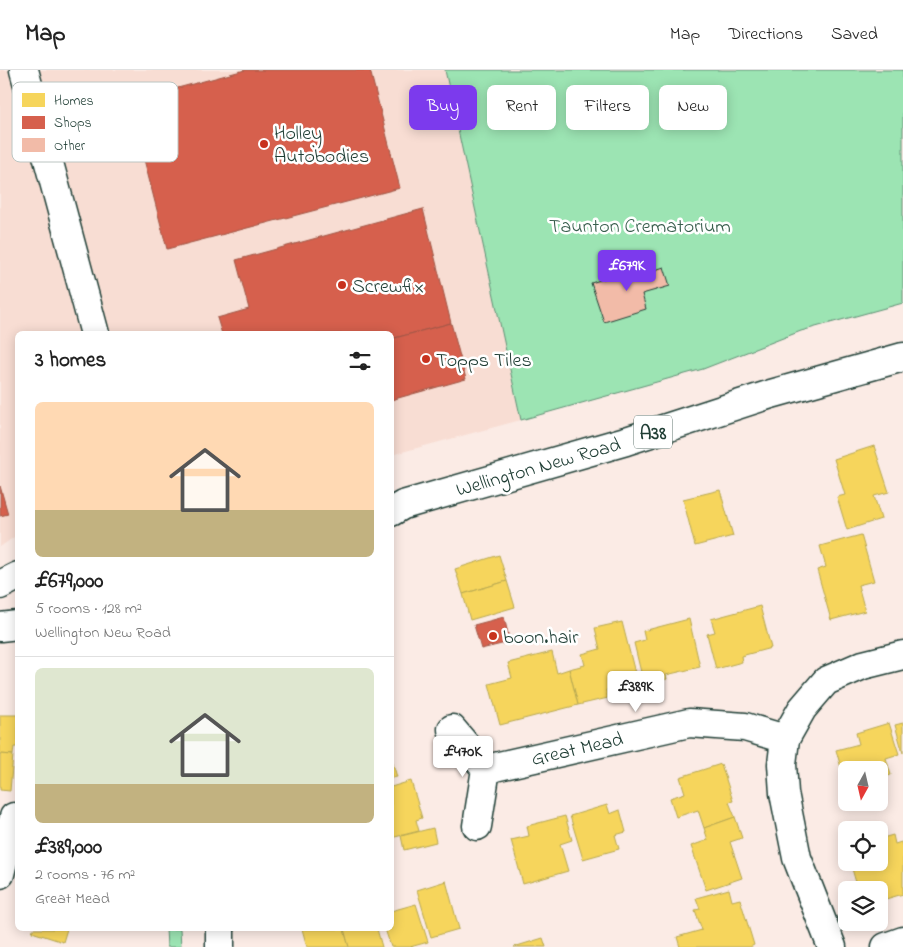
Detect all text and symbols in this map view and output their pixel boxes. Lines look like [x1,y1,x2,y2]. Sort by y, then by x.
text: Map [25,17,66,52]
text: Map [670,22,700,48]
text: Directions [728,22,803,48]
text: Saved [831,22,878,48]
legend [12,82,178,162]
chip: Buy [409,85,477,130]
chip: Rent [487,85,556,130]
chip: Filters [566,85,649,130]
chip: New [659,85,727,130]
text: Homes [54,91,94,112]
text: Shops [54,113,92,134]
place label: Holley Autobodies [274,120,369,172]
text: Other [54,136,86,157]
marker: Holley Autobodies [258,138,270,150]
park label: Taunton Crematorium [549,213,731,242]
pin: £679K [592,250,662,292]
text: £679K [609,254,645,278]
place label: Screwfix [352,273,424,302]
marker: Screwfix [336,279,348,291]
text: 3 homes [35,346,106,376]
icon: filters [346,347,374,375]
place label: Topps Tiles [436,347,532,376]
marker: Topps Tiles [420,353,432,365]
road number: A38 [634,416,672,448]
street label: Wellington New Road [453,431,625,507]
icon: home [160,435,250,525]
text: £679,000 [35,567,103,597]
text: 5 rooms · 128 m² [35,597,142,621]
text: Wellington New Road [35,621,171,645]
place label: boon.hair [503,624,579,653]
marker: boon.hair [487,630,499,642]
pin: £389K [601,670,671,713]
text: £389K [618,675,654,699]
icon: home [160,700,250,790]
street label: Great Mead [529,726,626,775]
pin: £470K [428,736,498,778]
text: £470K [444,740,482,764]
north arrow [838,761,888,811]
map controls [838,761,888,931]
button: locate [838,821,888,871]
text: £389,000 [35,833,102,863]
text: 2 rooms · 76 m² [35,863,135,887]
button: layers [838,881,888,931]
text: Great Mead [35,887,110,911]

